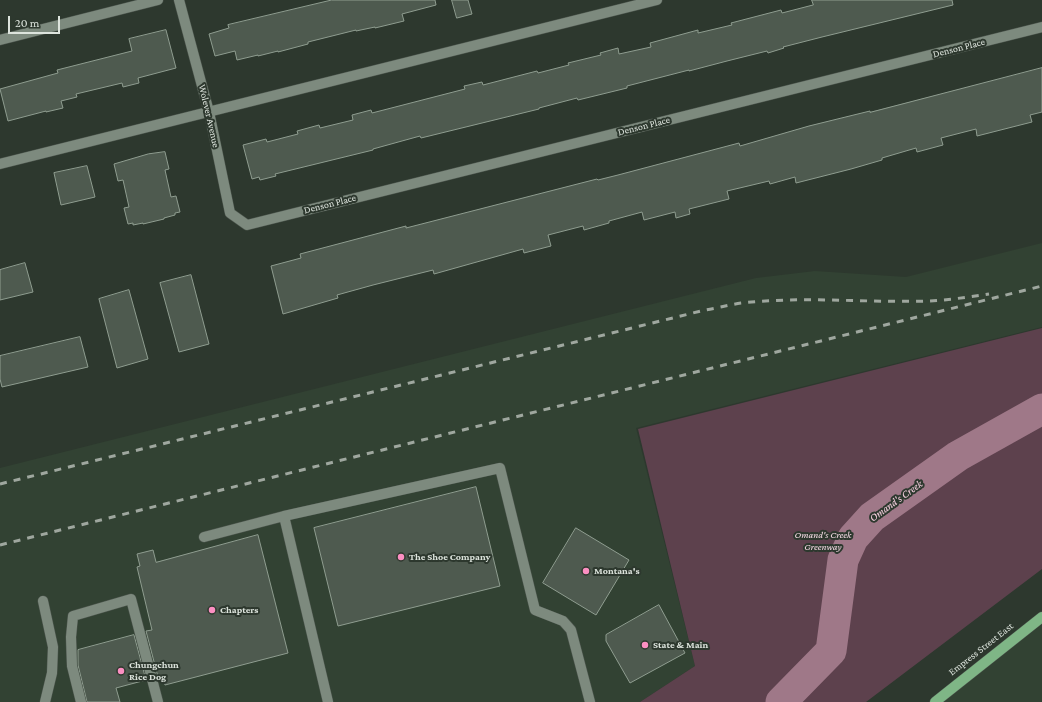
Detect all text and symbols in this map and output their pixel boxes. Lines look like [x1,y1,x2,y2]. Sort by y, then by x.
scale bar [10,8,62,34]
text: 20 m [15,16,39,30]
street label: Denson Place [932,36,986,60]
street label: Wolever Avenue [196,83,222,149]
street label: Denson Place [617,114,671,138]
street label: Denson Place [303,192,357,216]
water label: Omand's Creek [867,477,925,525]
park label: Omand's Creek Greenway [795,529,851,552]
place label: The Shoe Company [409,551,490,563]
marker: The Shoe Company [396,552,406,562]
place label: Montana's [594,565,640,577]
marker: Montana's [581,566,591,576]
place label: Chapters [220,604,258,616]
marker: Chapters [207,605,217,615]
street label: Empress Street East [946,620,1016,678]
place label: State & Main [653,639,708,651]
marker: State & Main [640,640,650,650]
place label: Chungchun Rice Dog [129,659,179,682]
marker: Chungchun Rice Dog [116,666,126,676]

